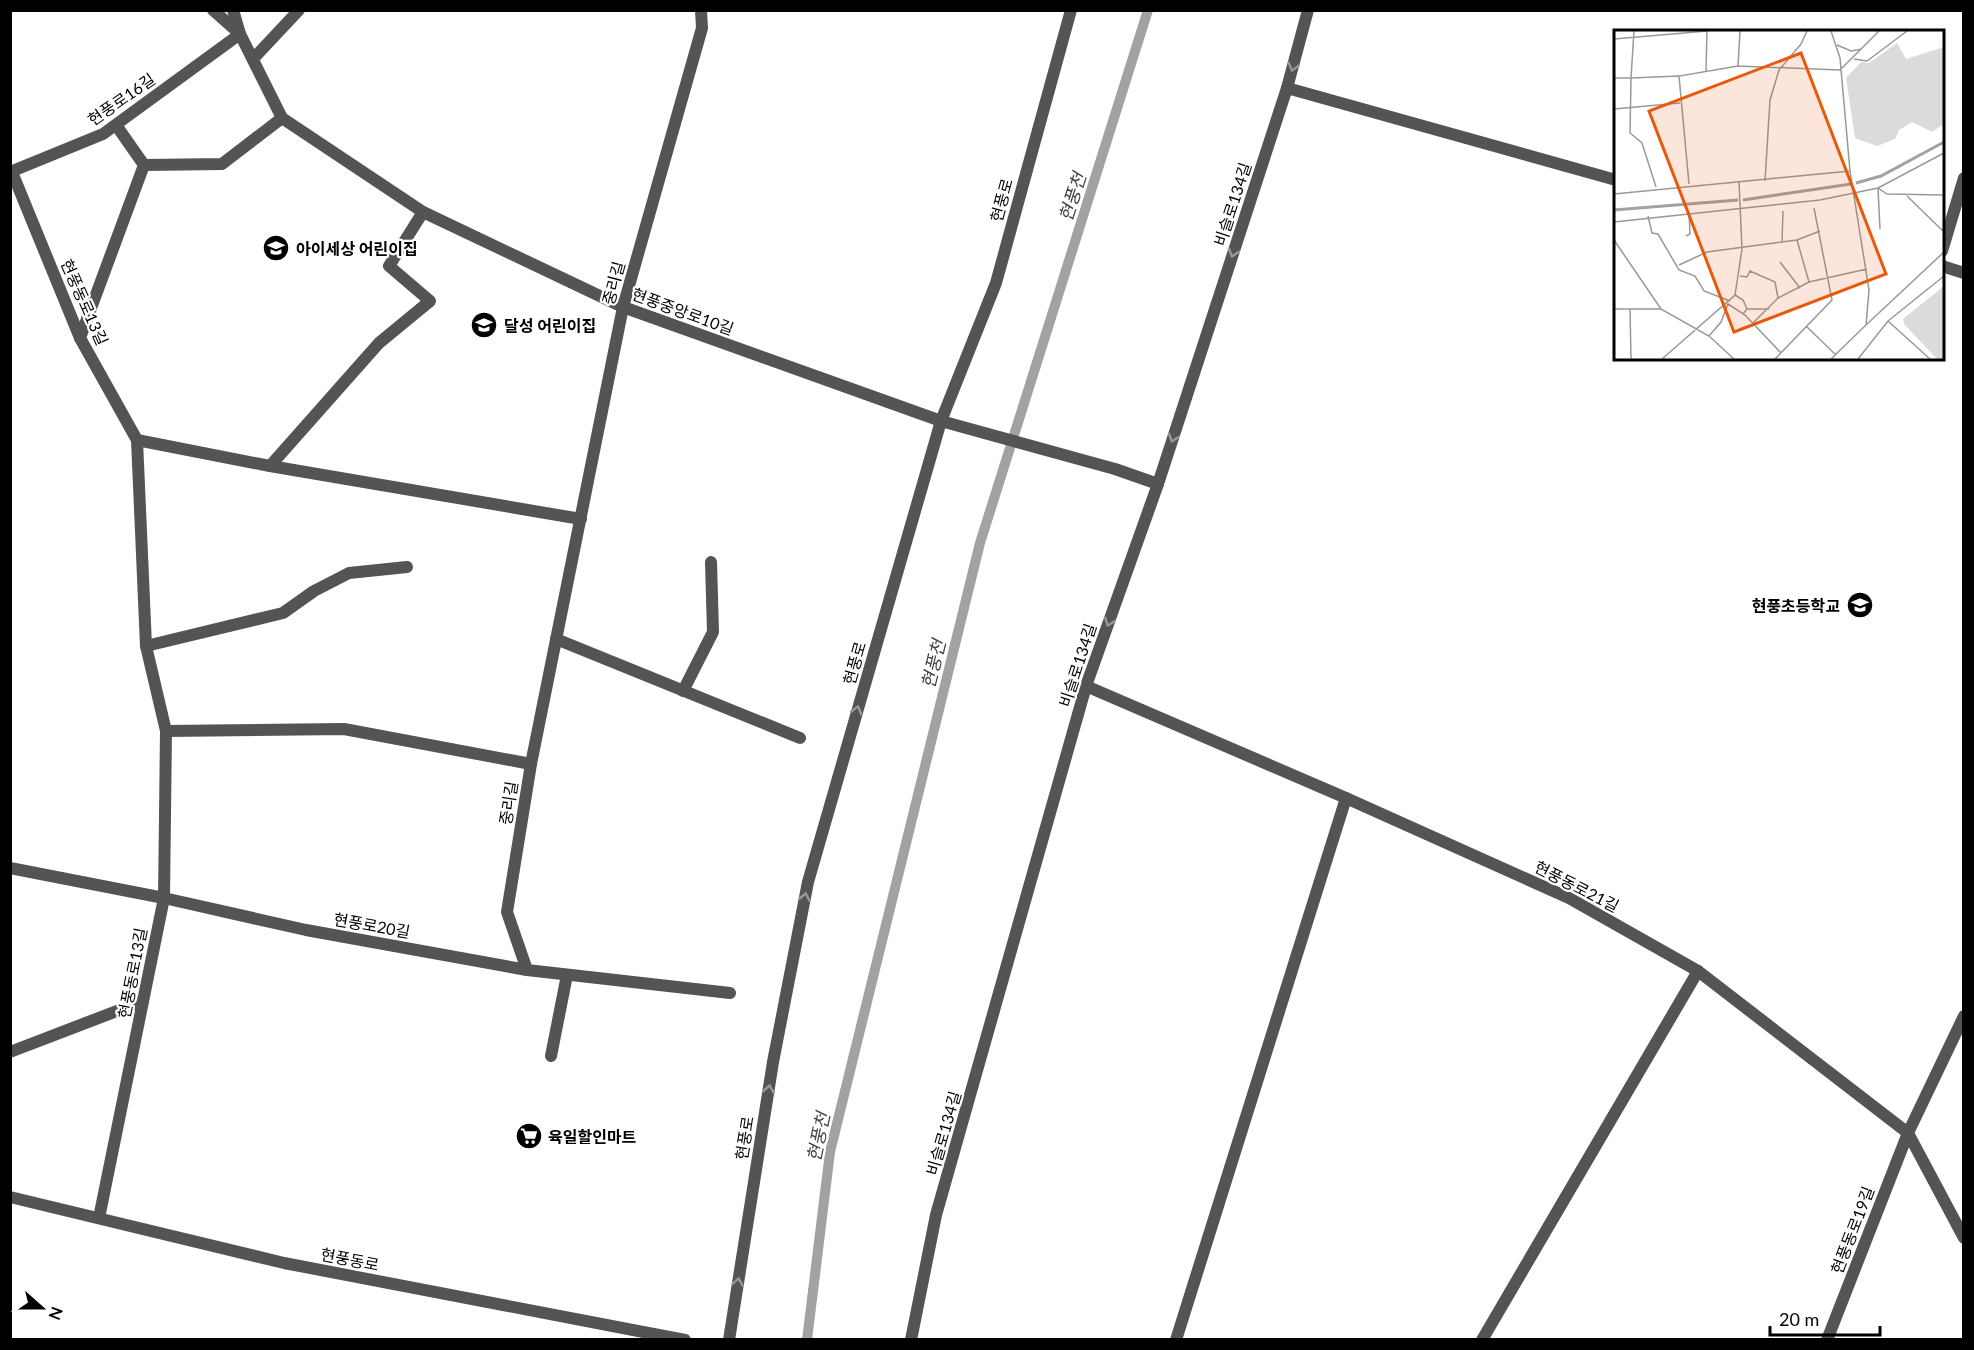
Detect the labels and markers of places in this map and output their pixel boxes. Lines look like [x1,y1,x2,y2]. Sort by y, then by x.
school or university icon: 아이세상 어린이집 [261,233,291,263]
place label: 아이세상 어린이집 [296,239,418,258]
school or university icon: 달성 어린이집 [469,310,499,340]
place label: 달성 어린이집 [504,316,596,335]
school or university icon: 현풍초등학교 [1845,590,1875,620]
place label: 현풍초등학교 [1752,596,1840,615]
supermarket icon: 육일할인마트 [514,1121,544,1151]
place label: 육일할인마트 [548,1127,637,1146]

